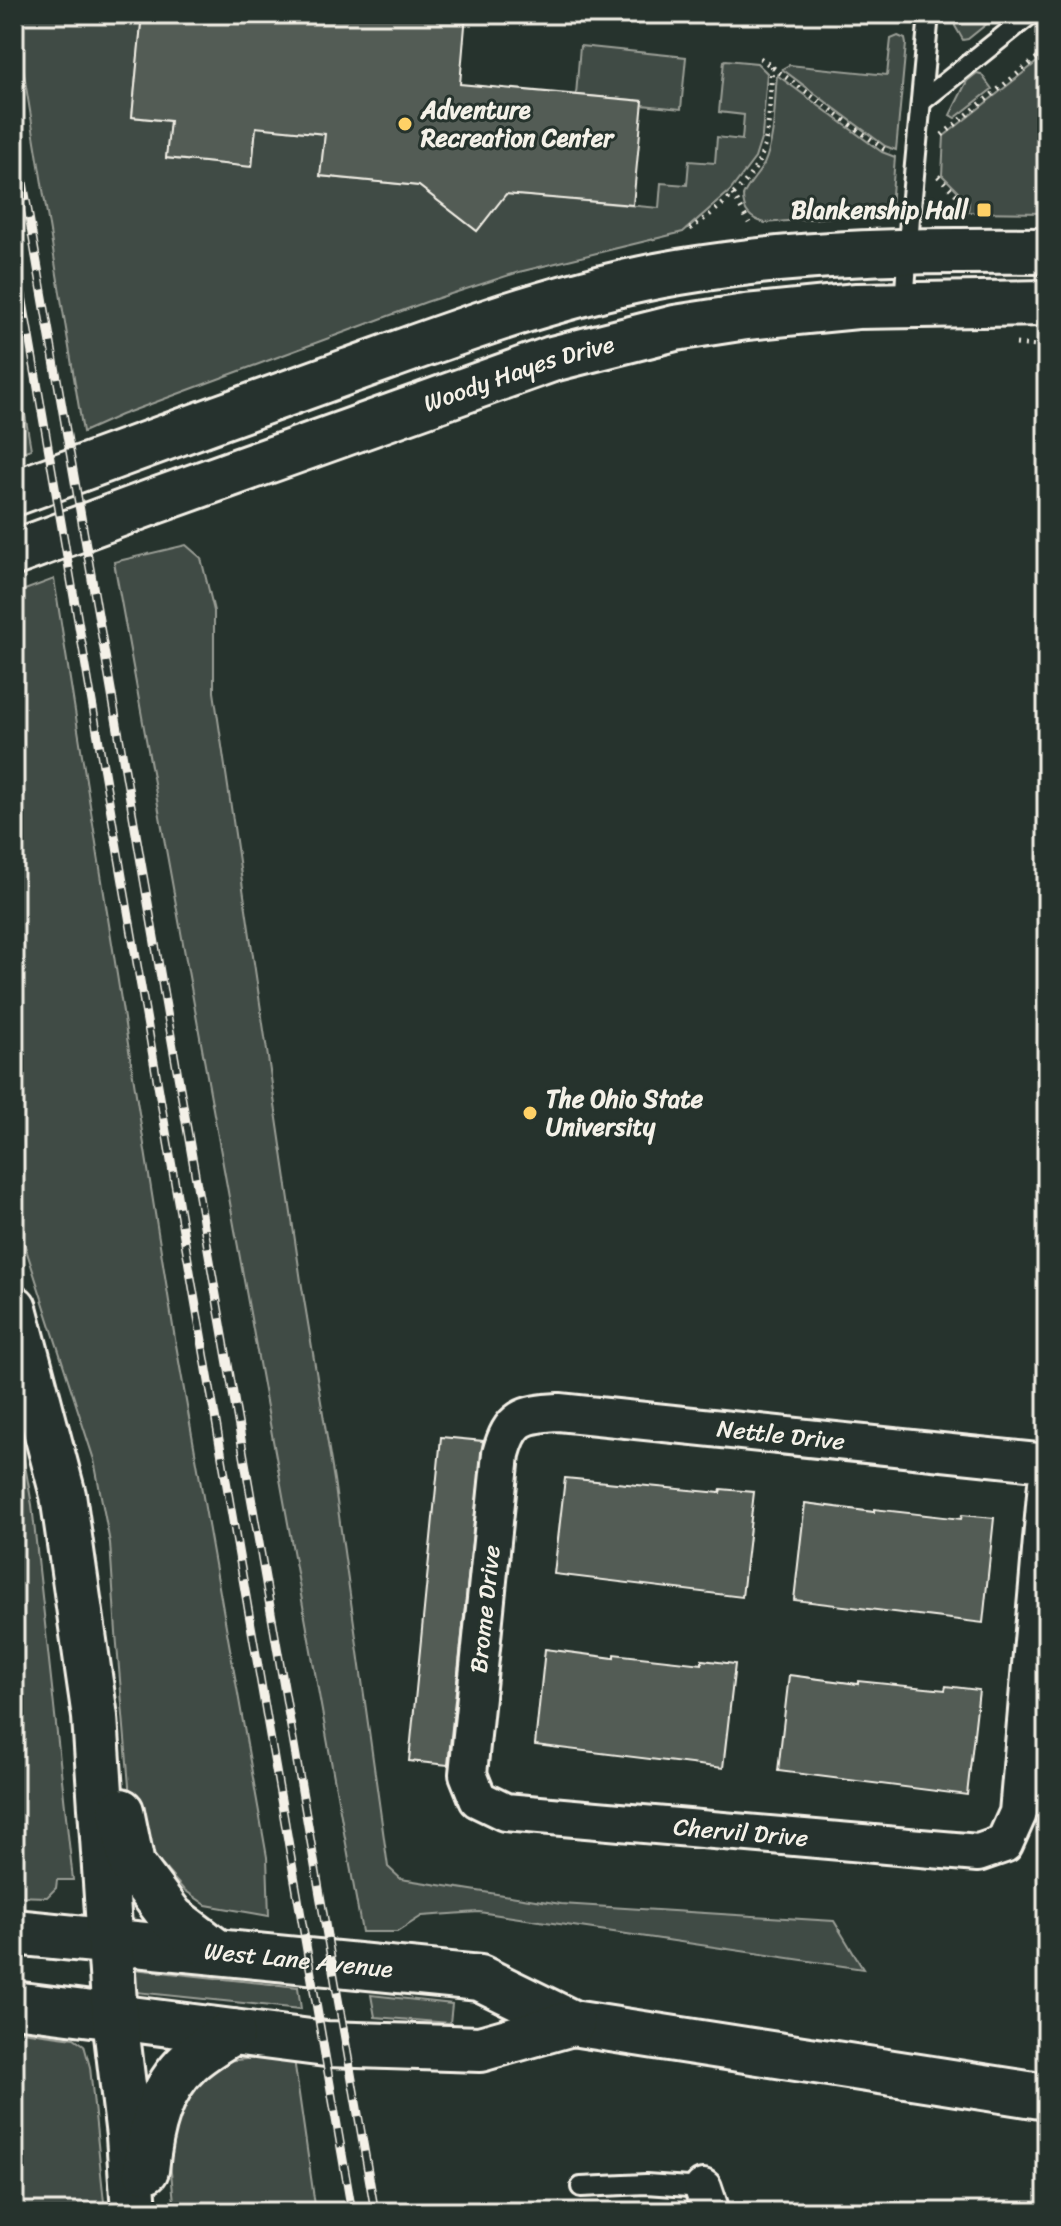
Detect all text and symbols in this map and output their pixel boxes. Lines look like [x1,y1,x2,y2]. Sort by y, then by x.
place label: Adventure Recreation Center [420,89,615,159]
marker: Adventure Recreation Center [396,115,414,133]
place label: Blankenship Hall [791,189,969,231]
marker: Blankenship Hall [975,201,993,219]
street label: Woody Hayes Drive [417,323,619,424]
place label: The Ohio State University [546,1078,704,1148]
marker: The Ohio State University [521,1104,539,1122]
street label: Nettle Drive [715,1407,847,1463]
street label: Brome Drive [457,1543,513,1675]
street label: Chervil Drive [672,1806,810,1859]
street label: West Lane Avenue [202,1930,395,1990]

